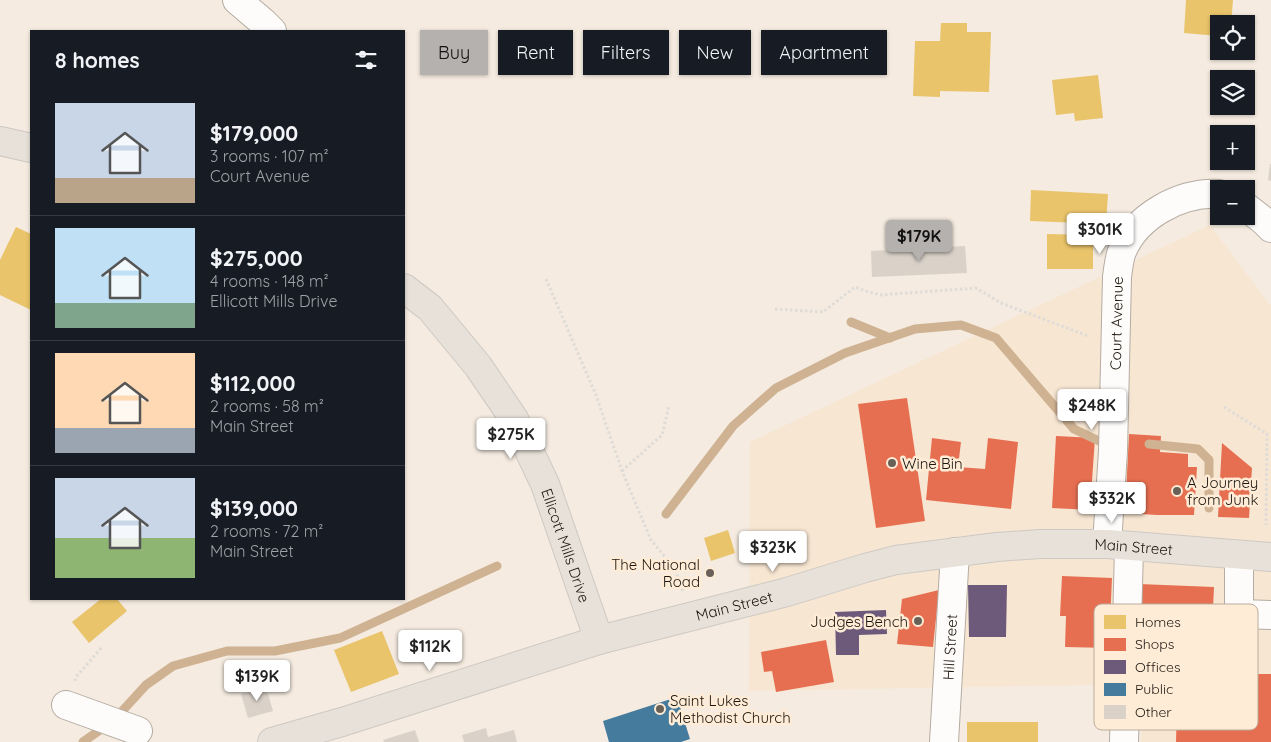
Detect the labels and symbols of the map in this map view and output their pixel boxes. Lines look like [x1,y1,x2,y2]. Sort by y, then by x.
pin: $301K [1065,212,1135,255]
pin: $179K [884,220,954,262]
street label: Court Avenue [1105,276,1127,370]
pin: $248K [1057,388,1127,431]
pin: $275K [476,418,546,460]
place label: Wine Bin [902,454,963,473]
marker: Wine Bin [886,457,898,469]
place label: A Journey from Junk [1187,473,1259,509]
pin: $332K [1077,482,1147,524]
marker: A Journey from Junk [1171,485,1183,497]
street label: Ellicott Mills Drive [538,486,595,605]
pin: $323K [738,530,808,573]
street label: Main Street [1095,535,1174,559]
place label: The National Road [611,555,700,591]
marker: The National Road [704,567,716,579]
street label: Main Street [694,587,775,624]
legend [1094,604,1258,730]
place label: Judges Bench [810,612,908,631]
text: Homes [1135,613,1181,631]
street label: Hill Street [938,614,961,681]
marker: Judges Bench [912,615,924,627]
pin: $112K [395,630,465,672]
text: Shops [1135,635,1174,653]
text: Offices [1135,658,1181,676]
pin: $139K [222,660,292,702]
text: Public [1135,680,1173,698]
place label: Saint Lukes Methodist Church [670,691,791,727]
marker: Saint Lukes Methodist Church [654,703,666,715]
text: Other [1135,703,1172,721]

